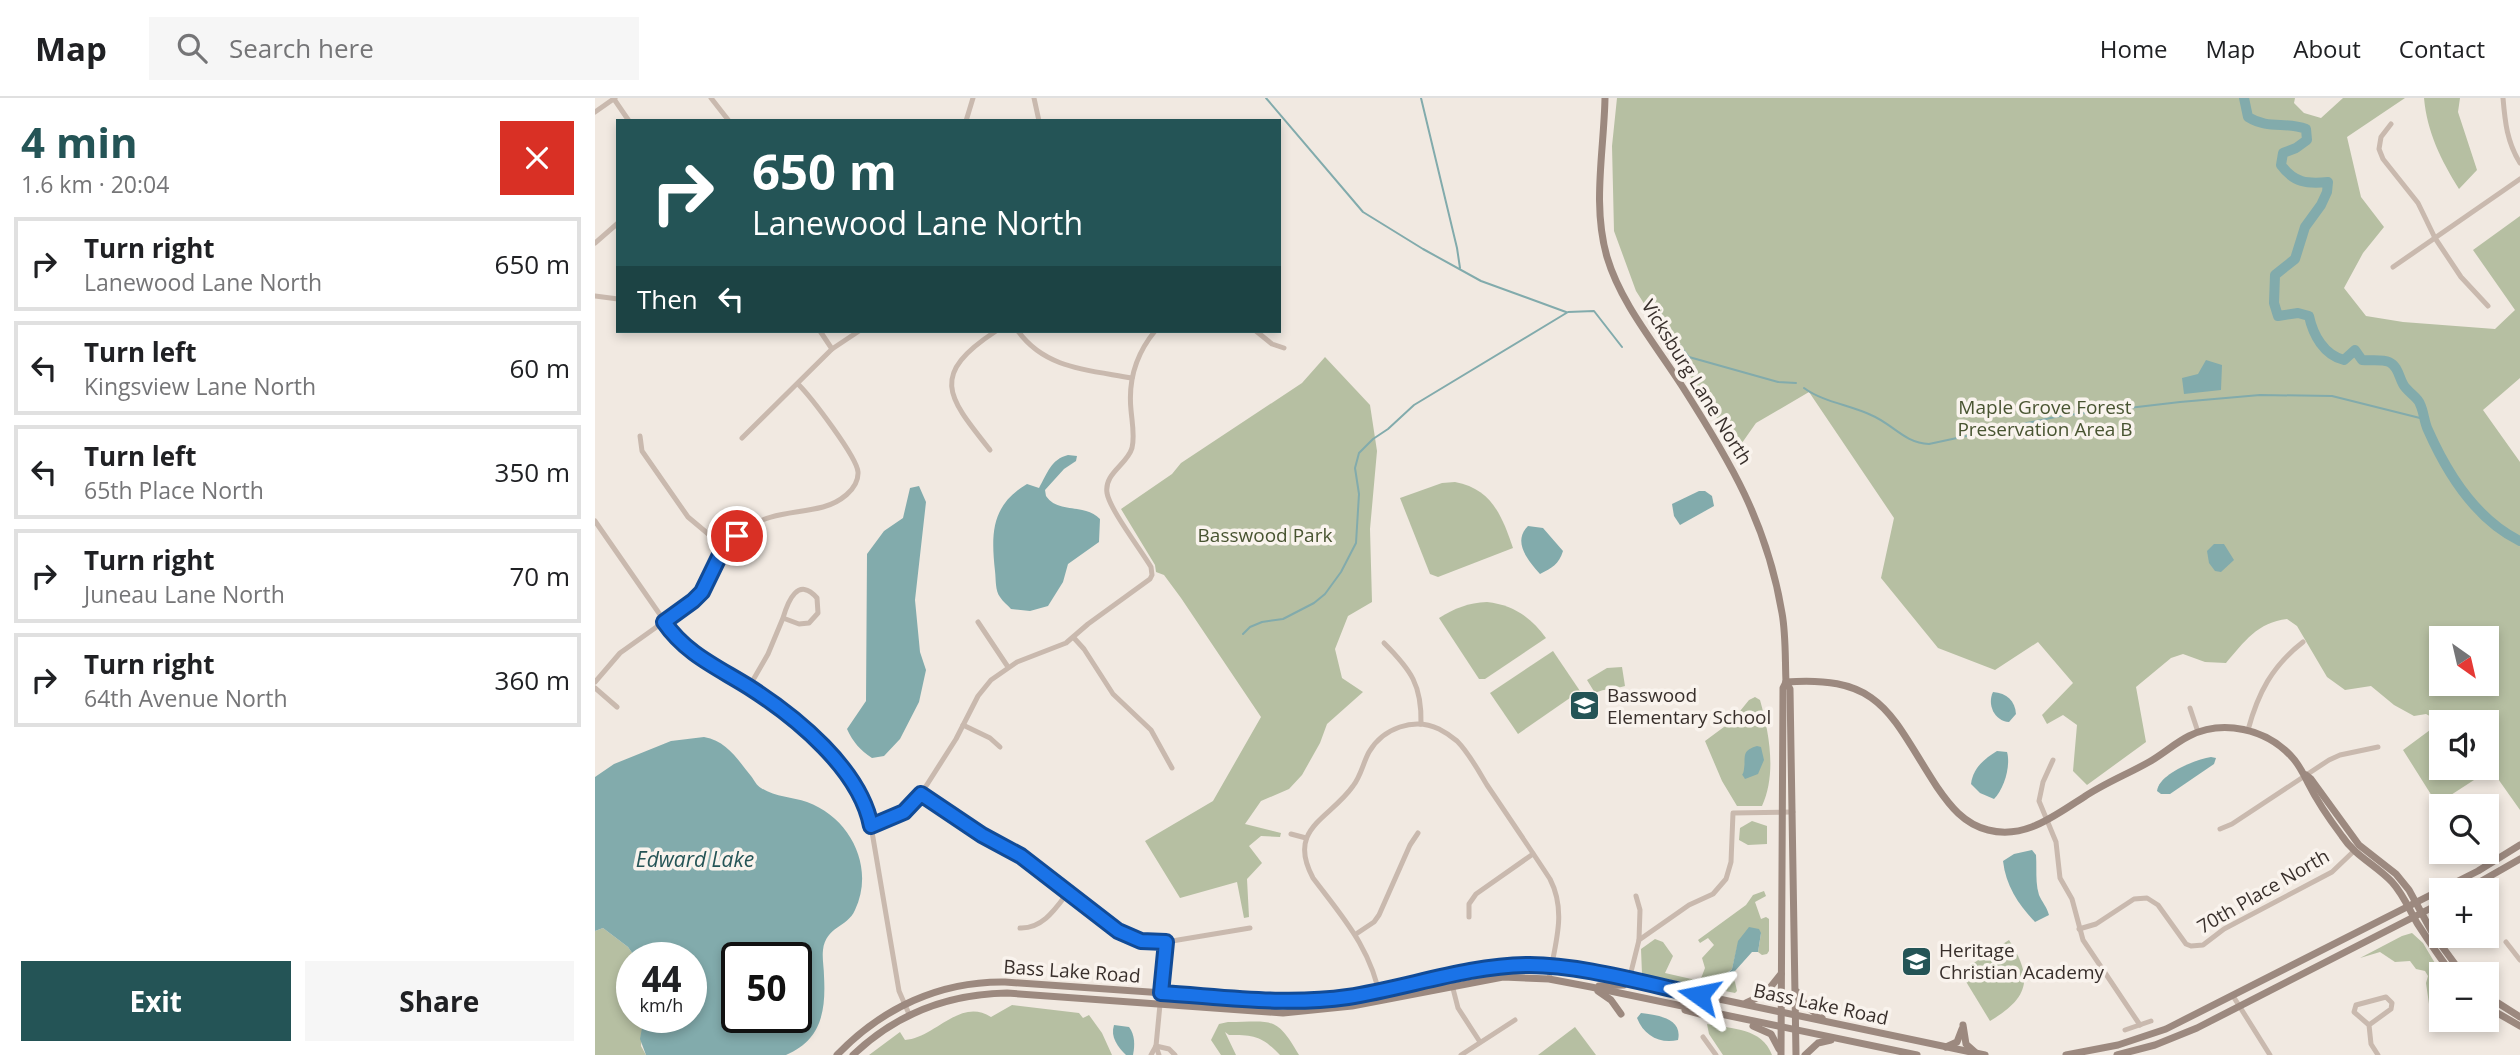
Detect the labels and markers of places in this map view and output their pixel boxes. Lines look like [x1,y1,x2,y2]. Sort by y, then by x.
pin [707,506,767,566]
place label: Basswood Elementary School [1607,682,1771,730]
school or university icon: Basswood Elementary School [1567,689,1601,723]
place label: Heritage Christian Academy [1939,937,2105,985]
school or university icon: Heritage Christian Academy [1899,944,1933,978]

